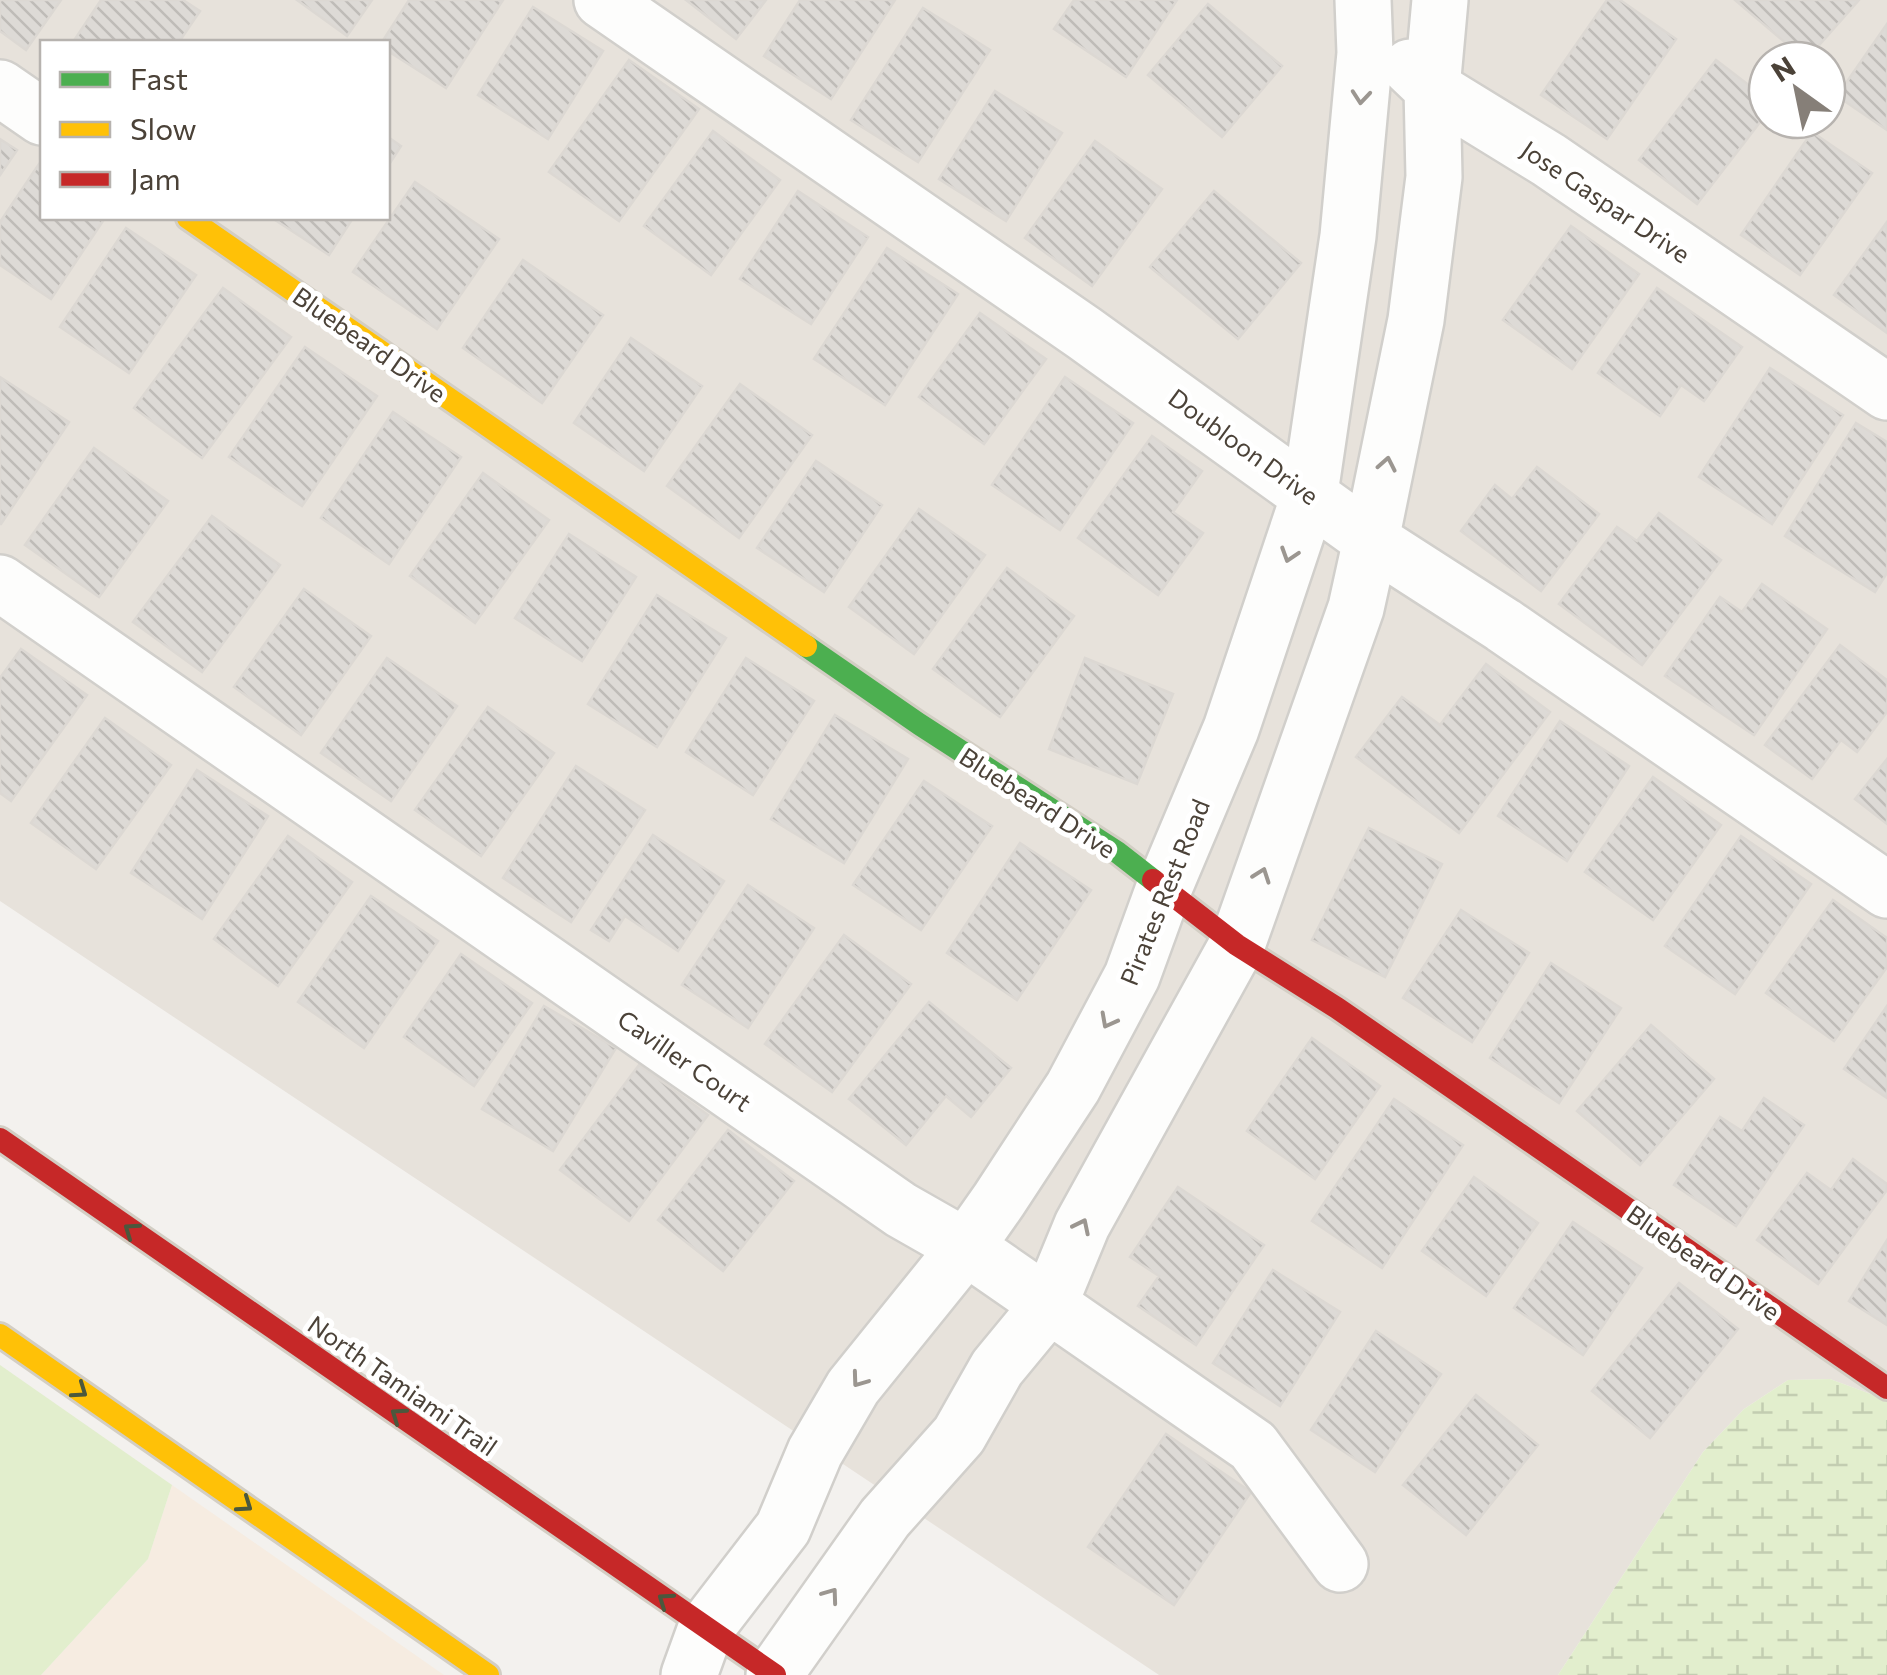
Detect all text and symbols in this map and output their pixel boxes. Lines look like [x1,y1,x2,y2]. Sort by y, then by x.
legend [40,40,390,220]
north arrow [1747,40,1847,140]
text: N [1765,48,1801,88]
text: Fast [130,59,188,96]
one-way arrow [1351,90,1372,106]
text: Slow [130,109,197,146]
street label: Jose Gaspar Drive [1516,133,1696,269]
text: Jam [130,159,181,196]
street label: Bluebeard Drive [288,280,452,408]
street label: Doubloon Drive [1163,382,1325,510]
one-way arrow [1375,456,1396,473]
one-way arrow [1280,546,1300,563]
street label: Bluebeard Drive [954,740,1122,864]
street label: Pirates Rest Road [1113,794,1215,990]
one-way arrow [1250,867,1270,884]
street label: Caviller Court [612,1003,758,1117]
one-way arrow [1101,1010,1120,1028]
street label: Bluebeard Drive [1622,1198,1786,1326]
one-way arrow [1070,1218,1090,1236]
one-way arrow [124,1224,142,1242]
street label: North Tamiami Trail [303,1308,503,1462]
one-way arrow [853,1368,871,1387]
one-way arrow [69,1379,87,1397]
one-way arrow [391,1409,410,1427]
one-way arrow [233,1493,252,1511]
one-way arrow [820,1588,837,1606]
one-way arrow [658,1594,677,1612]

